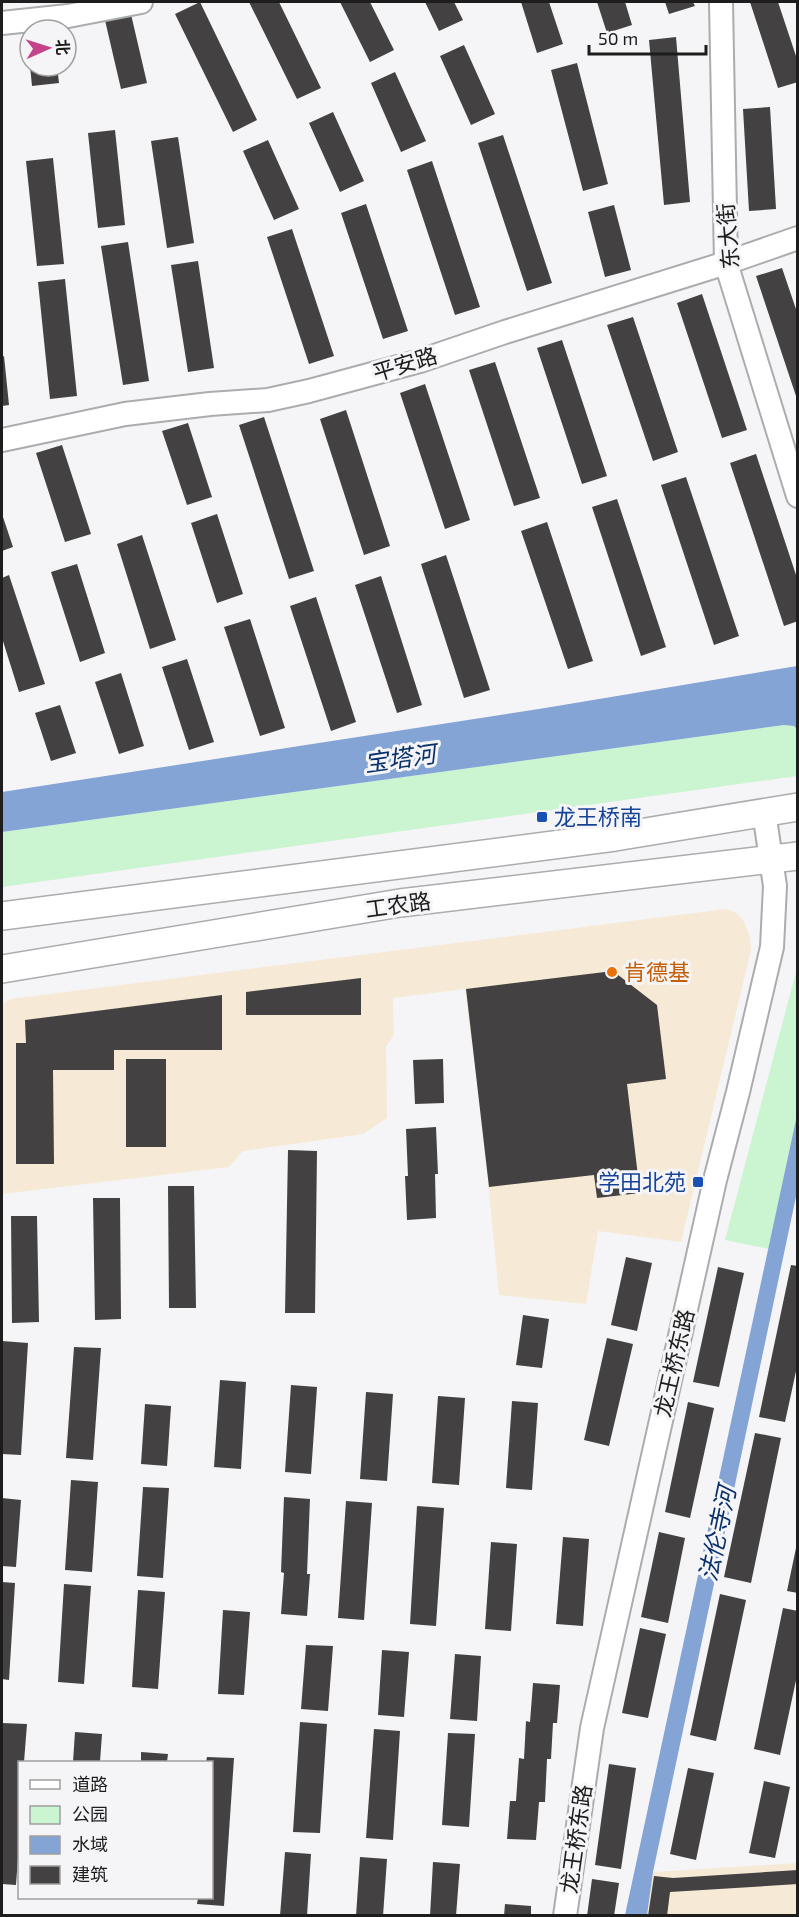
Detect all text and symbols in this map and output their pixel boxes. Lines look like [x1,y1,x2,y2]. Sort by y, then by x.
north arrow [18,18,78,78]
scale bar [589,18,706,56]
text: 50 m [598,27,638,49]
text: 北 [54,39,73,56]
street label: 东大街 [711,202,743,270]
street label: 平安路 [369,341,440,385]
water label: 宝塔河 [362,738,441,777]
place label: 龙王桥南 [554,803,642,829]
marker: 龙王桥南 [535,810,549,824]
street label: 工农路 [363,887,432,921]
place label: 肯德基 [624,958,690,984]
marker: 肯德基 [605,965,619,979]
place label: 学田北苑 [598,1168,686,1194]
marker: 学田北苑 [691,1175,705,1189]
street label: 龙王桥东路 [648,1306,698,1419]
water label: 法伦寺河 [692,1480,742,1584]
legend [18,1761,213,1899]
text: 道路 [72,1773,108,1795]
street label: 龙王桥东路 [554,1783,596,1895]
text: 公园 [72,1803,108,1825]
text: 水域 [72,1833,108,1855]
text: 建筑 [72,1863,108,1885]

